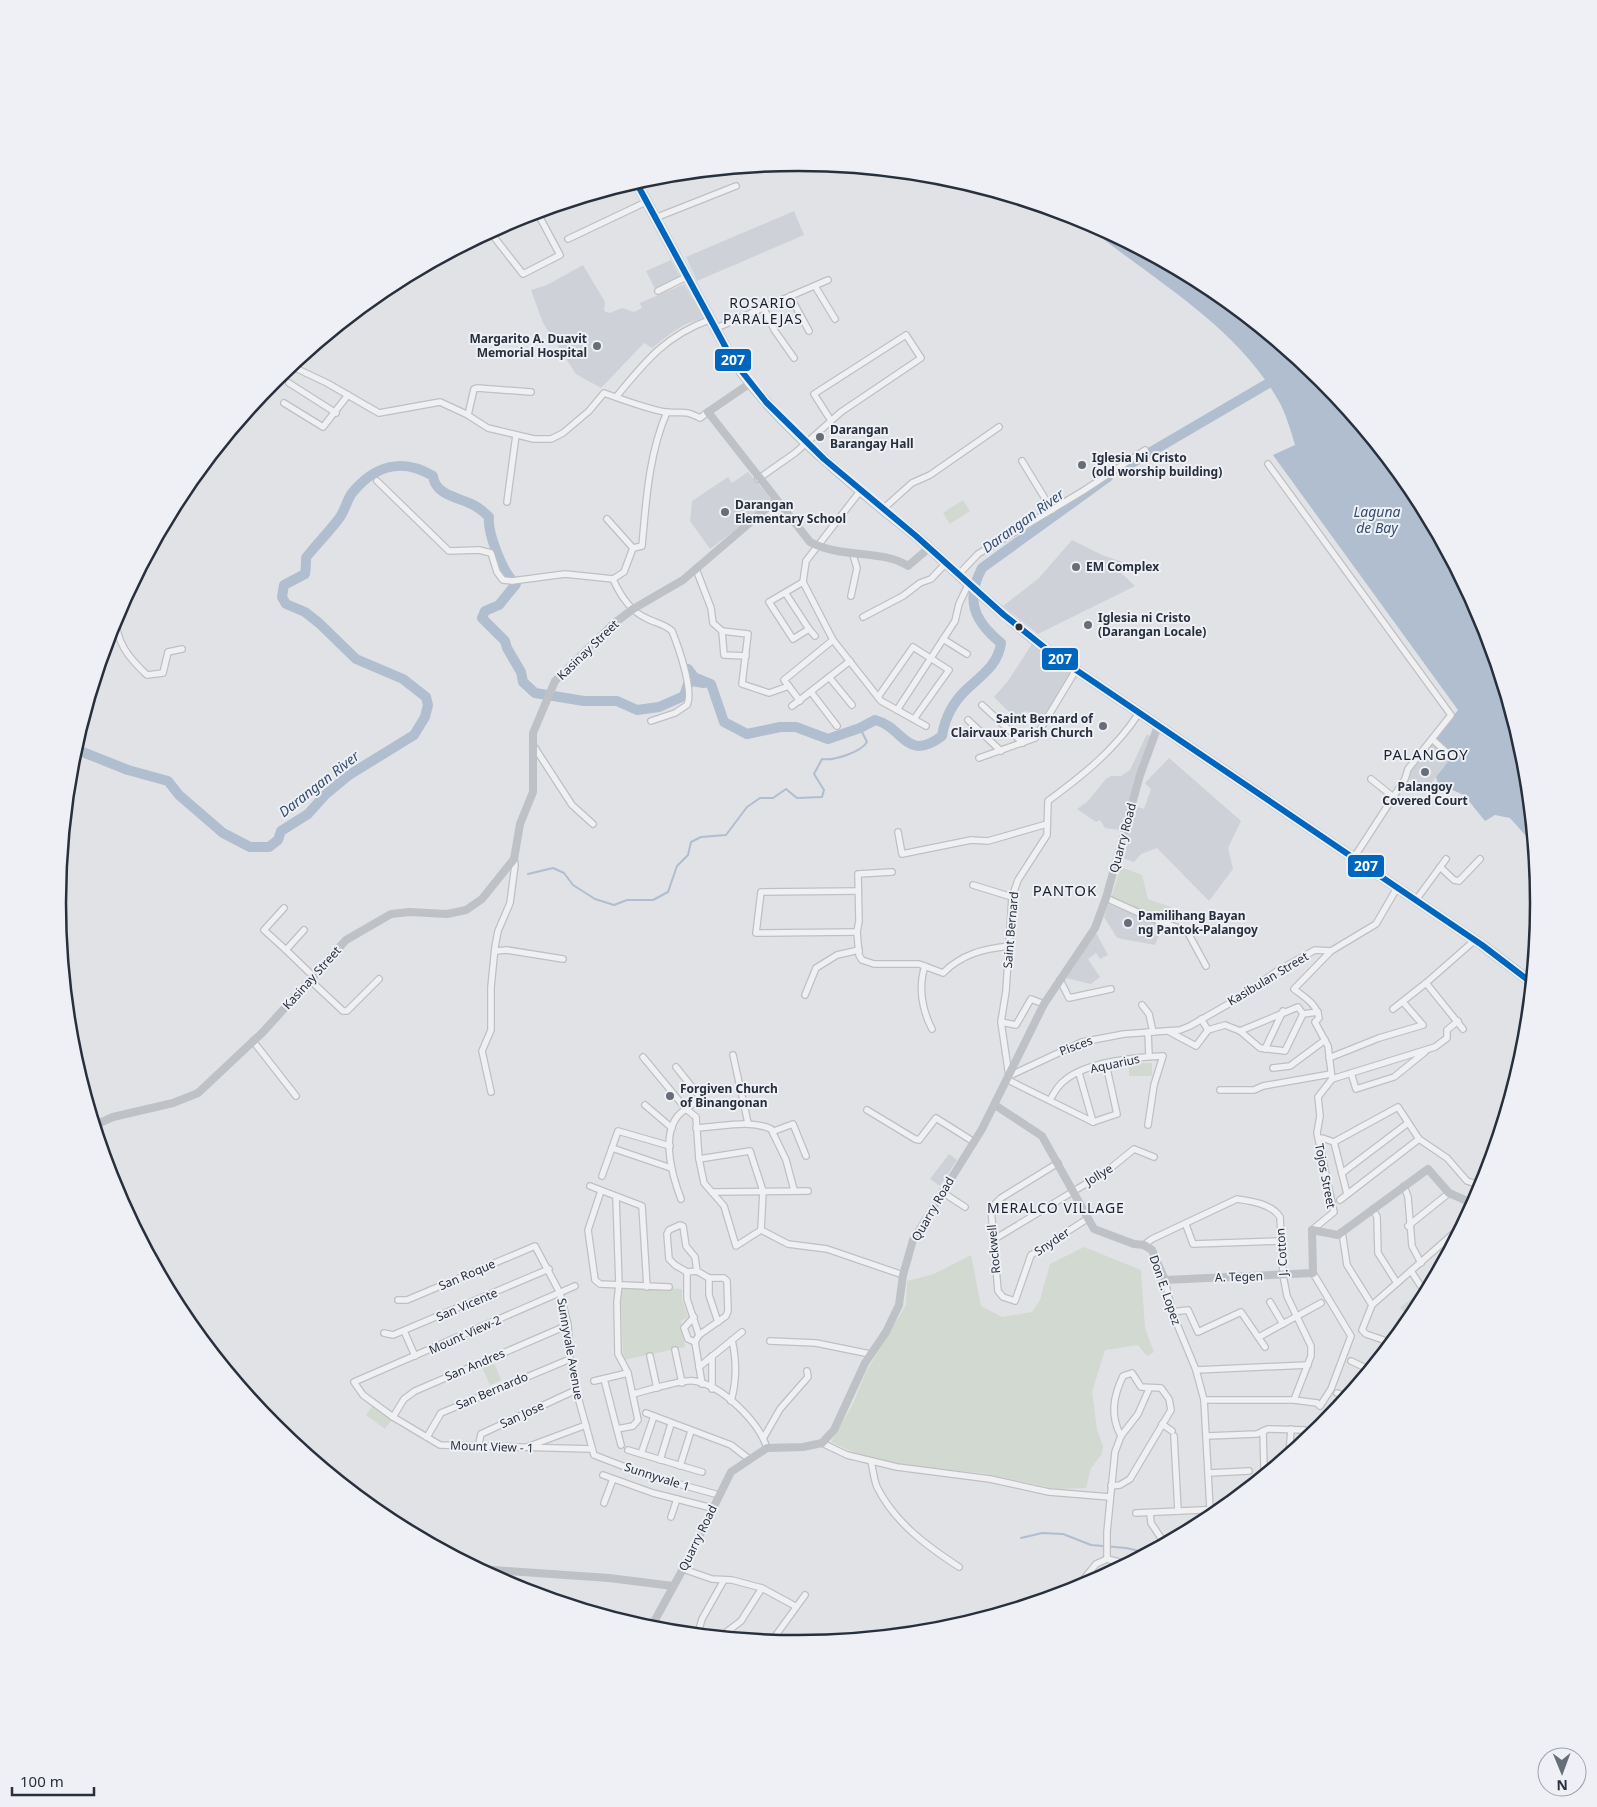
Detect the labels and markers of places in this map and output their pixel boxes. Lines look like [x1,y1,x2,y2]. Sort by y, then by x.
place label: Margarito A. Duavit Memorial Hospital [469,330,587,361]
marker: Margarito A. Duavit Memorial Hospital [591,340,603,352]
place label: Darangan Barangay Hall [830,421,914,452]
marker: Darangan Barangay Hall [814,431,826,443]
place label: Iglesia Ni Cristo (old worship building) [1092,449,1222,480]
marker: Iglesia Ni Cristo (old worship building) [1076,459,1088,471]
place label: Darangan Elementary School [735,496,846,527]
marker: Darangan Elementary School [719,506,731,518]
place label: EM Complex [1086,558,1159,575]
marker: EM Complex [1070,561,1082,573]
place label: Iglesia ni Cristo (Darangan Locale) [1098,609,1206,640]
marker: Iglesia ni Cristo (Darangan Locale) [1082,619,1094,631]
unlabelled marker [1014,622,1024,632]
place label: Saint Bernard of Clairvaux Parish Church [951,710,1094,741]
marker: Saint Bernard of Clairvaux Parish Church [1097,720,1109,732]
marker: Palangoy Covered Court [1419,766,1431,778]
place label: Palangoy Covered Court [1382,778,1468,809]
place label: Pamilihang Bayan ng Pantok-Palangoy [1138,907,1258,938]
marker: Pamilihang Bayan ng Pantok-Palangoy [1122,917,1134,929]
place label: Forgiven Church of Binangonan [680,1080,778,1111]
marker: Forgiven Church of Binangonan [664,1090,676,1102]

